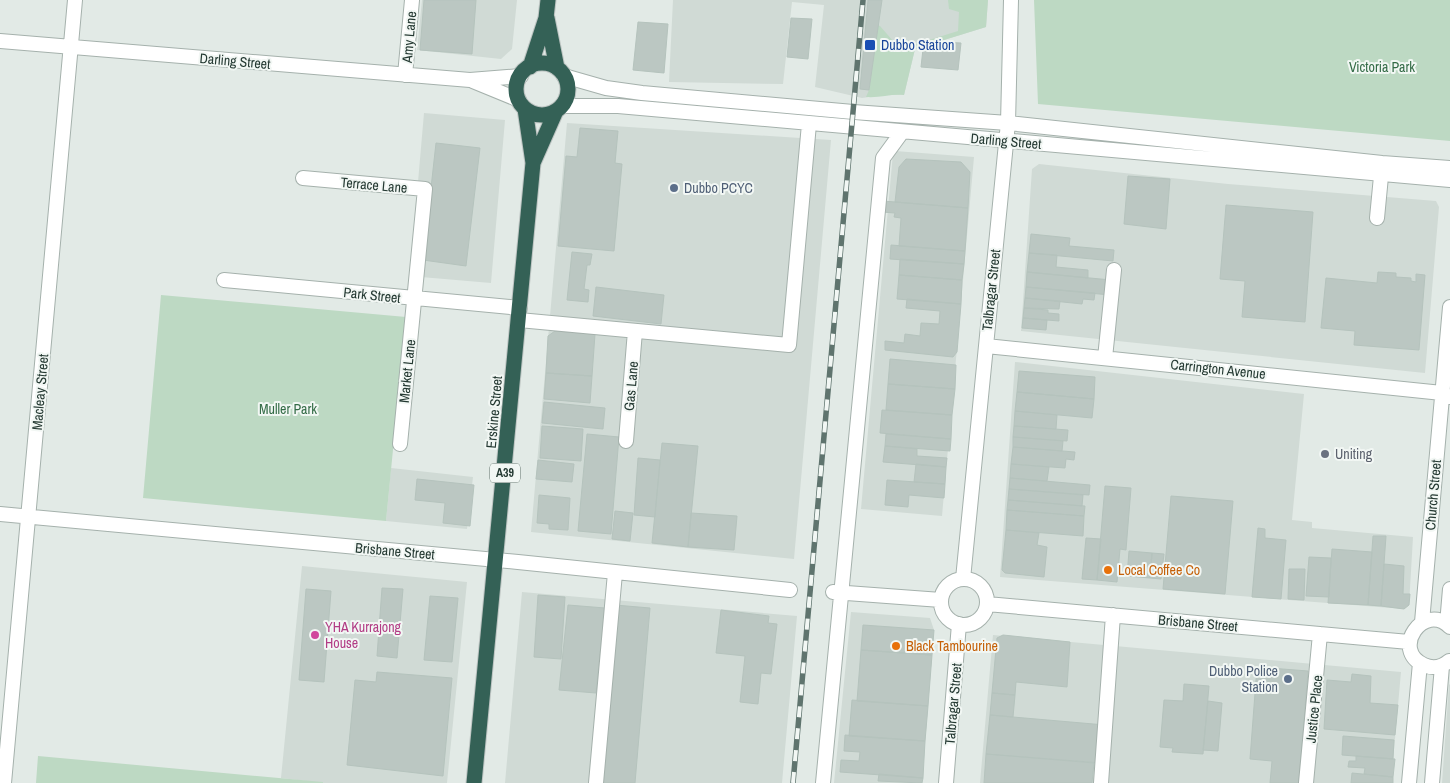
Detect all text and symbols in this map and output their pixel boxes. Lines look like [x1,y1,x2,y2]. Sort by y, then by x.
street label: Amy Lane [398,10,420,65]
place label: Dubbo Station [881,36,954,54]
marker: Dubbo Station [863,38,877,52]
street label: Darling Street [199,49,271,73]
park label: Victoria Park [1349,58,1415,76]
street label: Darling Street [970,129,1042,153]
street label: Terrace Lane [340,173,408,197]
place label: Dubbo PCYC [684,179,753,197]
marker: Dubbo PCYC [668,182,680,194]
street label: Talbragar Street [978,248,1004,332]
street label: Park Street [342,283,402,307]
street label: Market Lane [395,338,419,404]
street label: Macleay Street [28,353,52,431]
street label: Carrington Avenue [1170,355,1266,383]
street label: Gas Lane [620,360,642,412]
street label: Erskine Street [482,375,506,449]
park label: Muller Park [259,400,317,418]
place label: Uniting [1335,445,1373,463]
marker: Uniting [1319,448,1331,460]
street label: Church Street [1421,459,1445,531]
road number: A39 [490,463,520,482]
street label: Brisbane Street [354,539,436,563]
place label: Local Coffee Co [1118,561,1200,579]
marker: Local Coffee Co [1102,564,1114,576]
street label: Brisbane Street [1157,611,1239,635]
place label: YHA Kurrajong House [325,618,402,652]
marker: YHA Kurrajong House [309,629,321,641]
place label: Black Tambourine [906,637,998,655]
marker: Black Tambourine [890,640,902,652]
street label: Talbragar Street [940,662,966,746]
place label: Dubbo Police Station [1209,662,1278,696]
marker: Dubbo Police Station [1282,673,1294,685]
street label: Justice Place [1301,674,1327,744]

